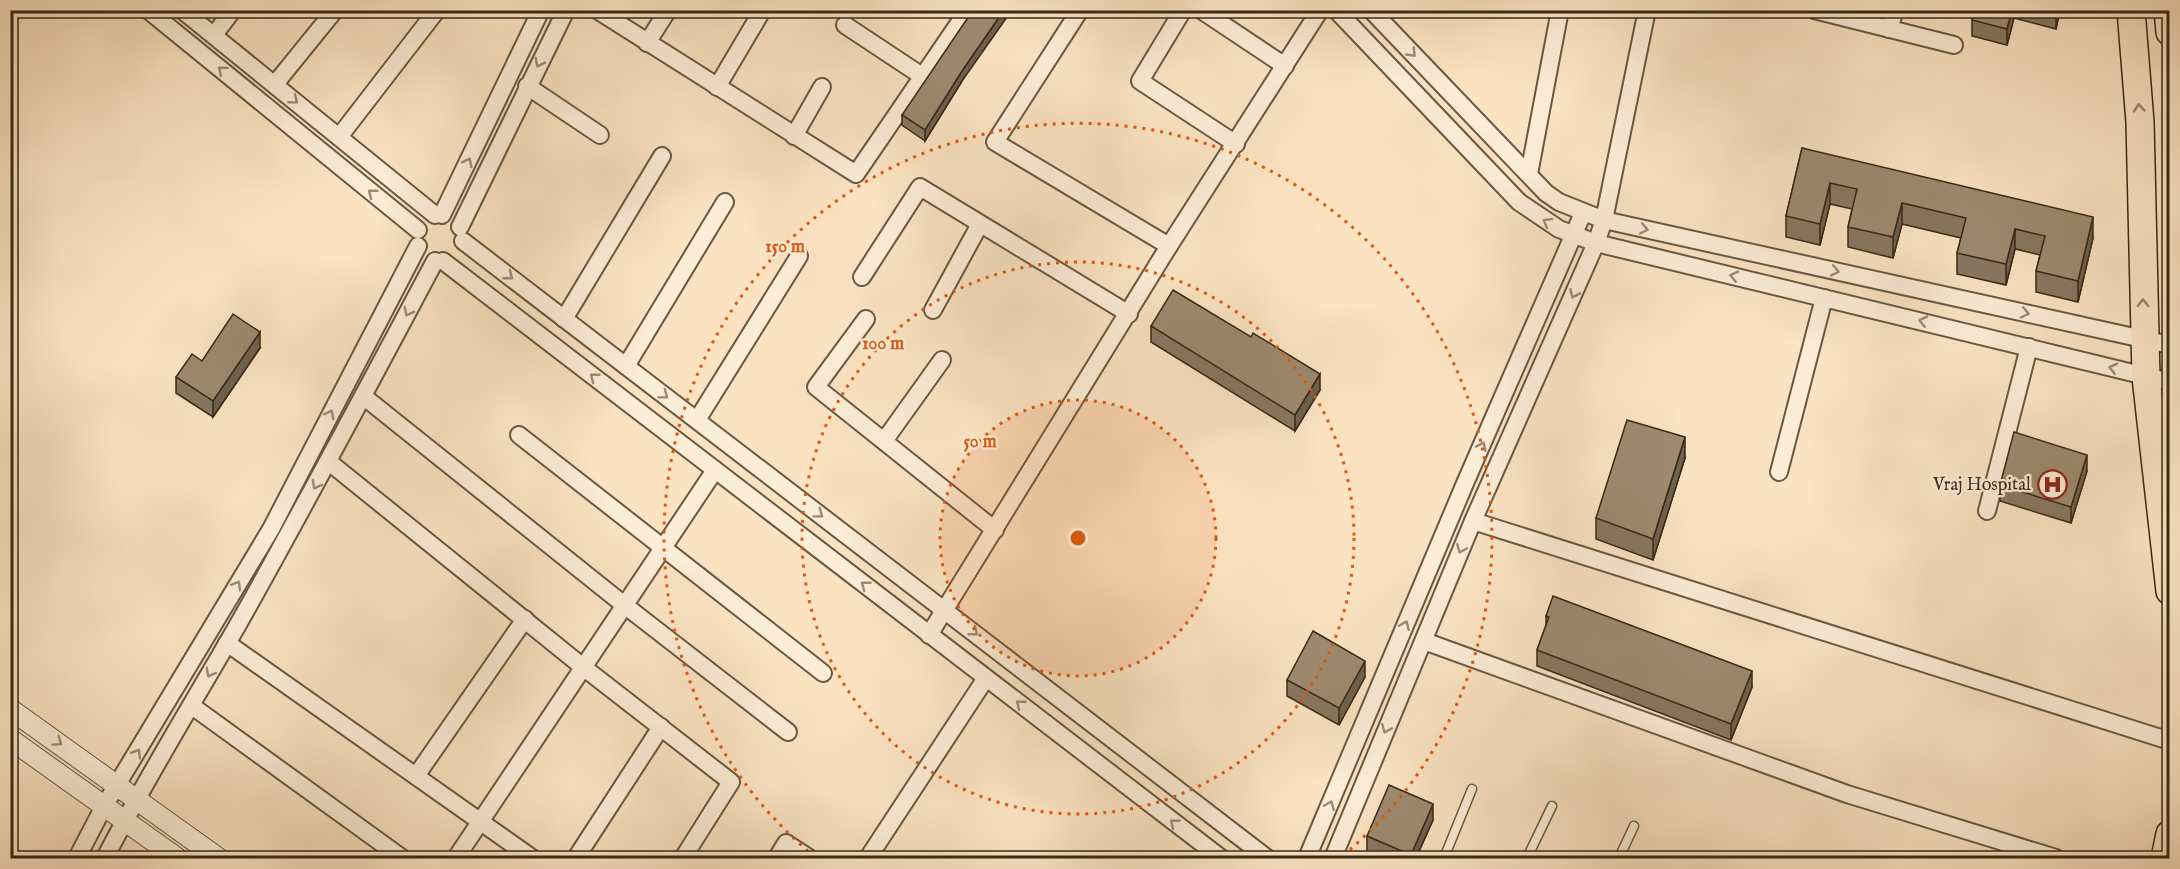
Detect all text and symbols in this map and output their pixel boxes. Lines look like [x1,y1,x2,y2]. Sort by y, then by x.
one-way arrow [1405,46,1416,56]
one-way arrow [535,56,546,67]
one-way arrow [218,66,229,77]
one-way arrow [287,92,298,103]
one-way arrow [2133,103,2146,112]
one-way arrow [460,158,472,169]
one-way arrow [368,190,379,201]
one-way arrow [1543,218,1553,230]
one-way arrow [1639,222,1649,235]
text: 150 m [765,236,805,259]
one-way arrow [1830,264,1840,277]
one-way arrow [503,269,514,280]
one-way arrow [1729,270,1739,283]
one-way arrow [1569,287,1581,298]
one-way arrow [2137,298,2149,307]
one-way arrow [404,306,415,317]
one-way arrow [2020,306,2030,319]
one-way arrow [1919,316,1929,329]
text: 100 m [862,333,904,356]
one-way arrow [2108,363,2118,376]
one-way arrow [590,373,601,384]
one-way arrow [657,388,668,399]
one-way arrow [323,410,334,421]
text: 50 m [963,431,997,454]
one-way arrow [1475,441,1487,452]
hospital icon: Vraj Hospital [2036,468,2068,500]
place label: Vraj Hospital [1932,474,2031,497]
one-way arrow [312,479,324,489]
one-way arrow [812,506,823,517]
centre of rings [1068,528,1088,548]
one-way arrow [1456,543,1468,554]
one-way arrow [230,581,241,591]
one-way arrow [861,582,872,593]
one-way arrow [1398,620,1410,631]
one-way arrow [967,625,978,636]
one-way arrow [206,667,218,677]
one-way arrow [1015,700,1026,711]
one-way arrow [1381,723,1393,734]
one-way arrow [52,735,63,746]
one-way arrow [129,749,141,759]
one-way arrow [1323,800,1335,811]
one-way arrow [1170,819,1181,830]

